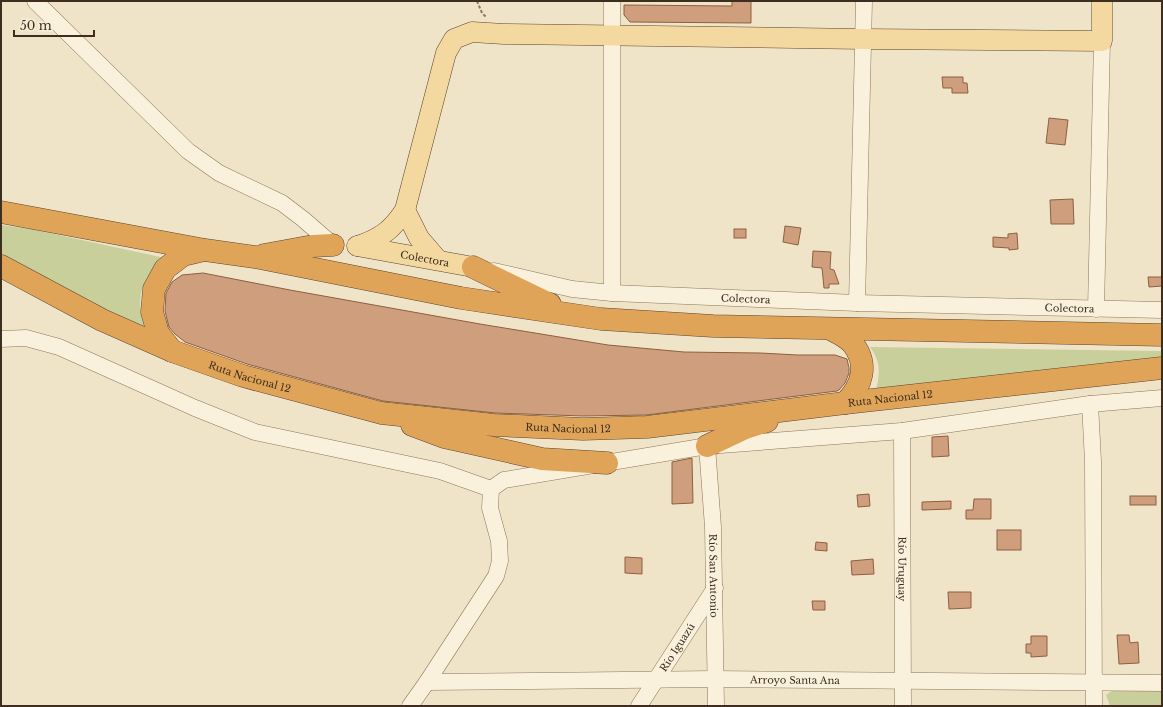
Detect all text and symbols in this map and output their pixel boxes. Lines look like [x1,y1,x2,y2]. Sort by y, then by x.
scale bar [14,12,94,38]
text: 50 m [20,18,52,33]
street label: Colectora [399,248,451,270]
street label: Colectora [721,291,771,306]
street label: Colectora [1045,301,1095,315]
street label: Ruta Nacional 12 [207,358,292,396]
street label: Ruta Nacional 12 [847,387,934,410]
street label: Ruta Nacional 12 [525,420,611,436]
street label: Río San Antonio [706,534,721,618]
street label: Río Uruguay [895,537,909,602]
street label: Río Iguazú [657,620,698,674]
street label: Arroyo Santa Ana [749,673,840,687]

